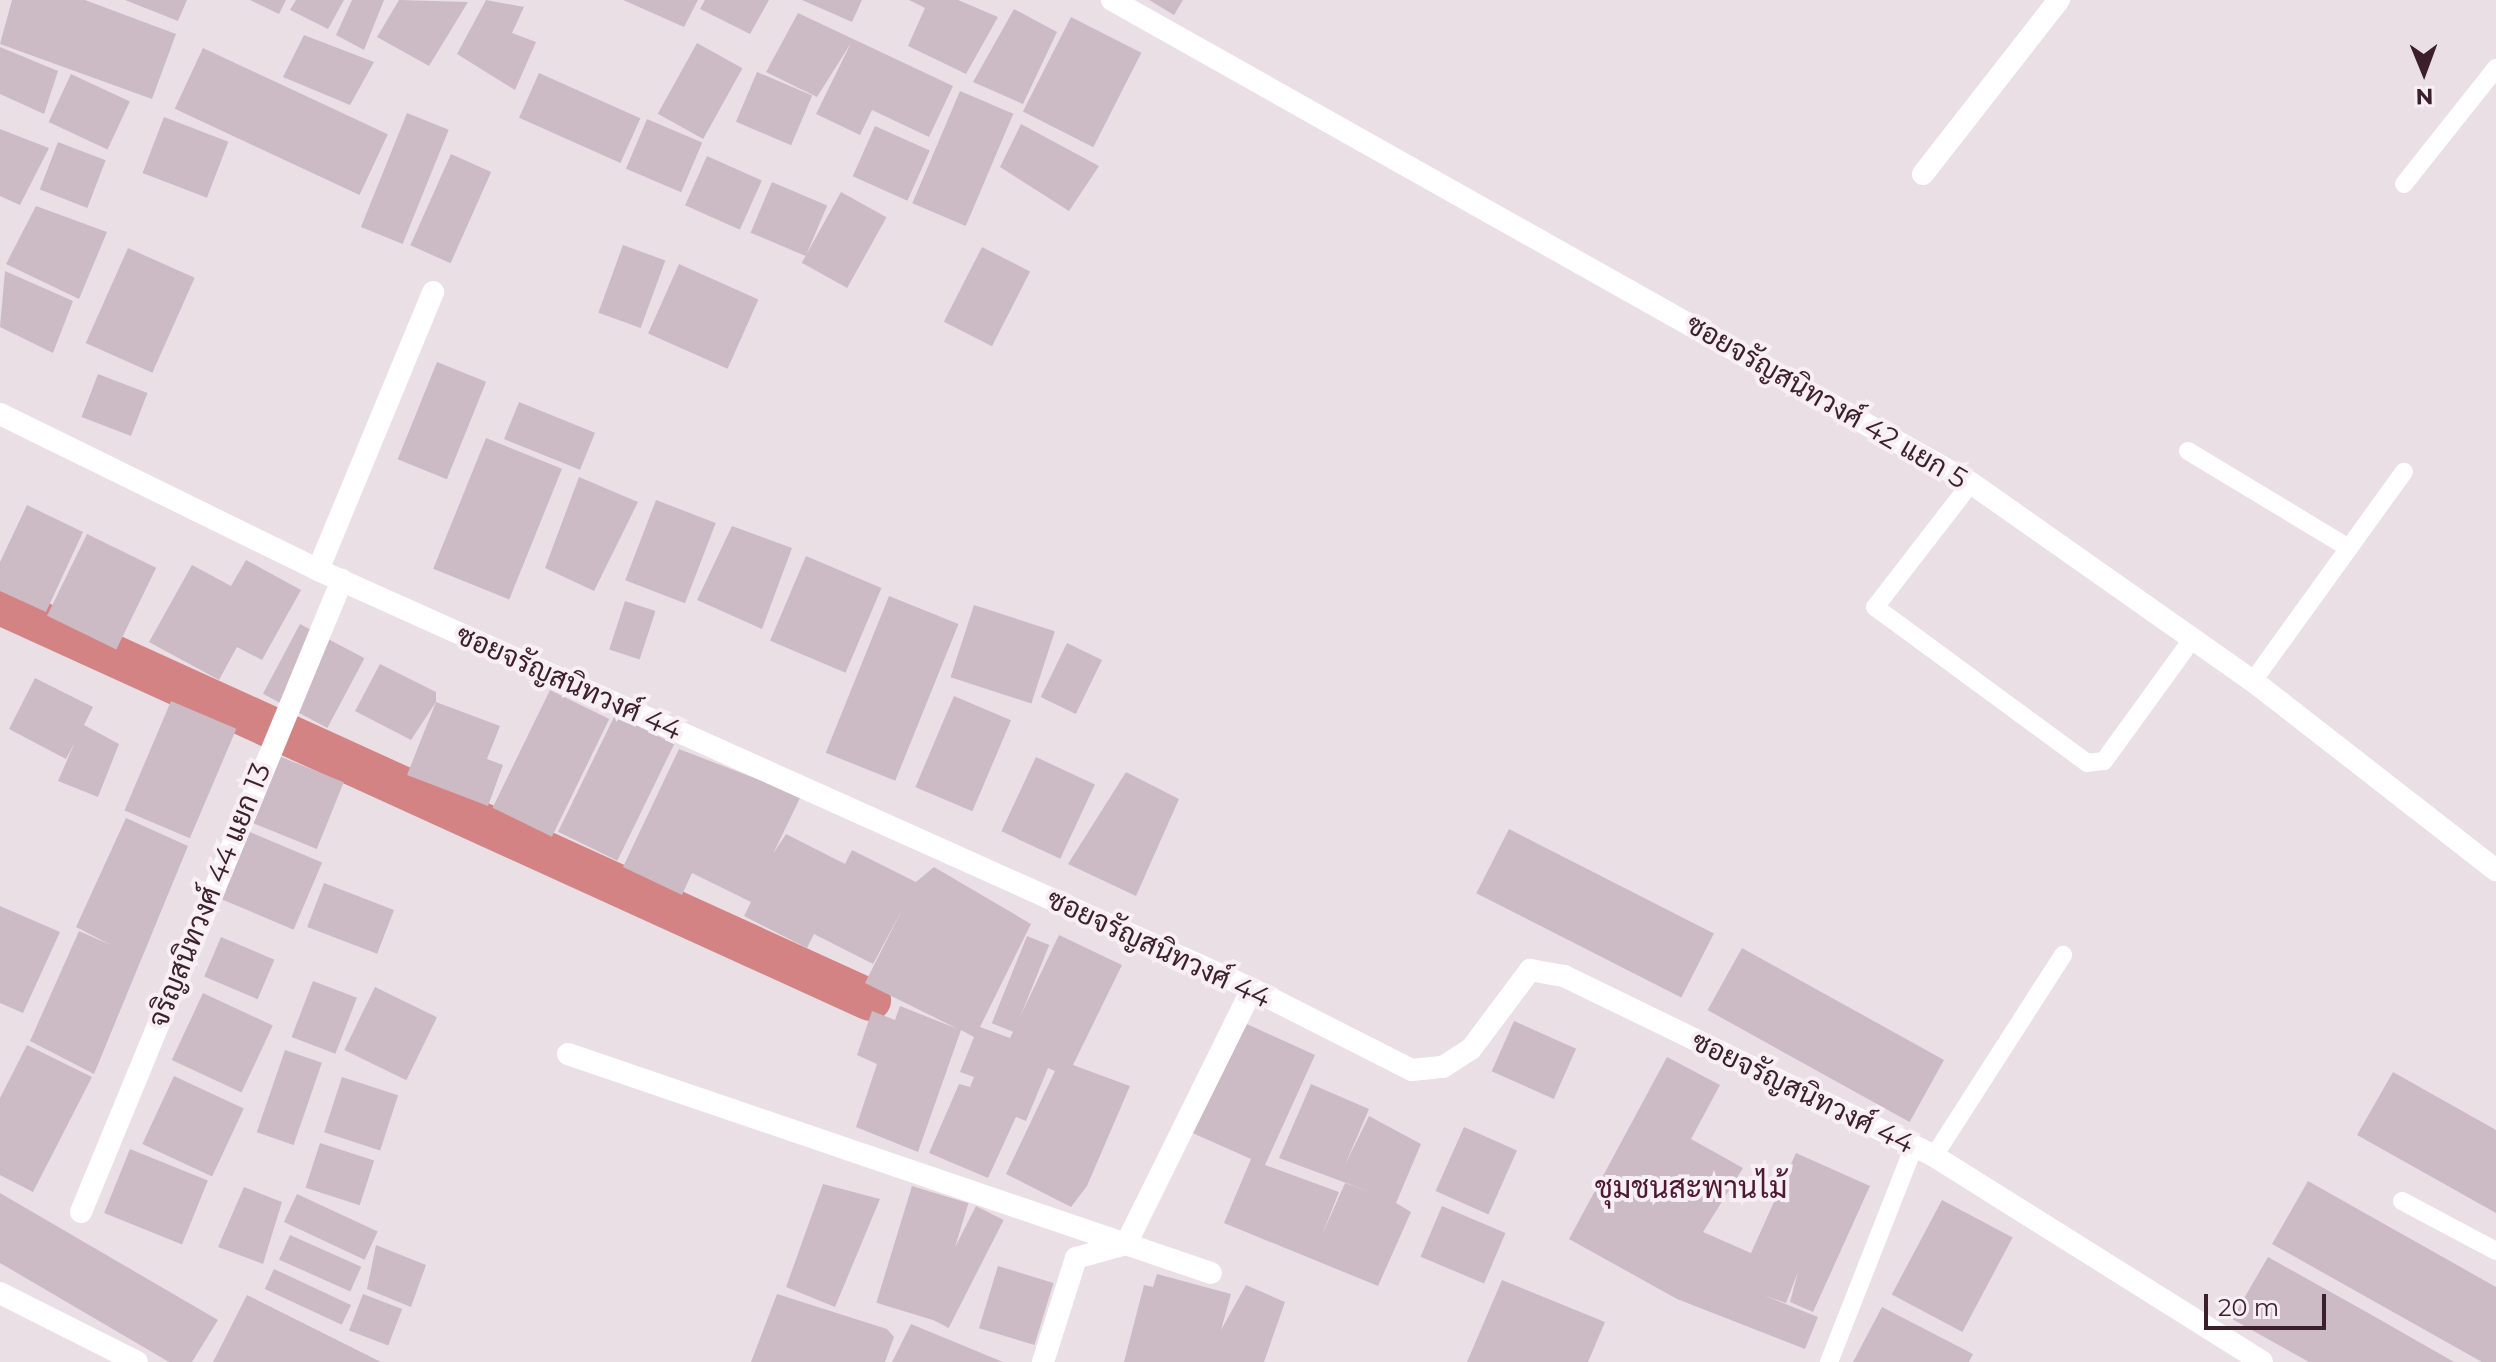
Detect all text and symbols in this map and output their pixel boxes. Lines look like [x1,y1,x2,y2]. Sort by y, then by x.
north arrow [2384,32,2464,112]
text: N [2415,83,2434,110]
street label: ซอยจรัญสนิทวงศ์ 42 แยก 5 [1680,307,1974,495]
street label: ซอยจรัญสนิทวงศ์ 44 [451,617,687,747]
street label: จริญสนิทวงศ์ 44 แยก 13 [141,758,277,1032]
street label: ซอยจรัญสนิทวงศ์ 44 [1042,881,1276,1015]
street label: ซอยจรัญสนิทวงศ์ 44 [1687,1024,1919,1160]
district label: ชุมชนสะพานไม้ [1595,1170,1787,1206]
scale bar [2208,1278,2330,1328]
text: 20 m [2218,1293,2279,1322]

